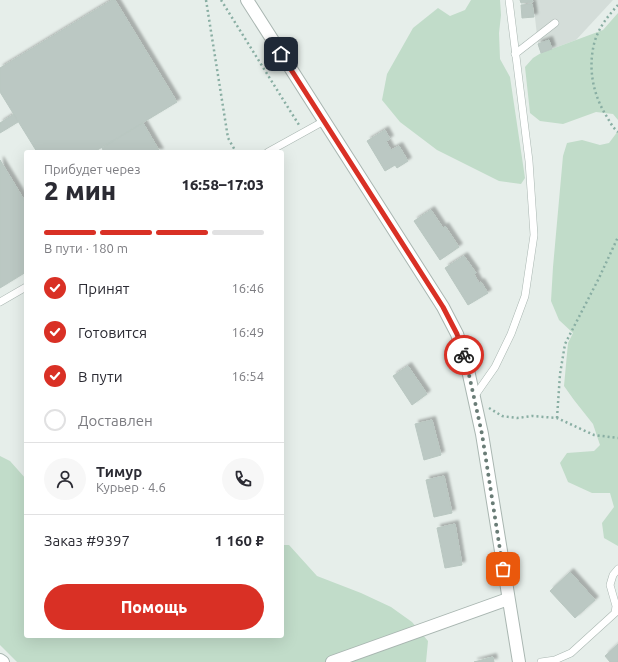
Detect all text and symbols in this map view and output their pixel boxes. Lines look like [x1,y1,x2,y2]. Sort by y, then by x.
pin [264,37,298,71]
icon: home [270,43,292,65]
text: Прибудет через [44,162,141,176]
text: 2 мин [44,176,116,205]
text: 16:58–17:03 [181,176,264,193]
text: В пути · 180 m [44,241,128,255]
icon: check [44,277,66,299]
text: Принят [78,280,130,297]
text: 16:46 [231,281,264,295]
icon: check [44,321,66,343]
text: Готовится [78,324,147,341]
text: 16:49 [231,325,264,339]
courier [444,335,484,375]
icon: bike [453,344,475,366]
icon: check [44,365,66,387]
text: В пути [78,368,123,385]
text: 16:54 [231,369,264,383]
text: Доставлен [78,412,153,429]
button: person [44,458,86,500]
button: phone [222,458,264,500]
text: Тимур [96,463,142,480]
text: Курьер · 4.6 [96,480,166,494]
text: Заказ #9397 [44,532,130,549]
text: 1 160 ₽ [215,532,264,549]
pin [486,552,520,586]
icon: bag [492,558,514,580]
button: Помощь [44,584,264,630]

